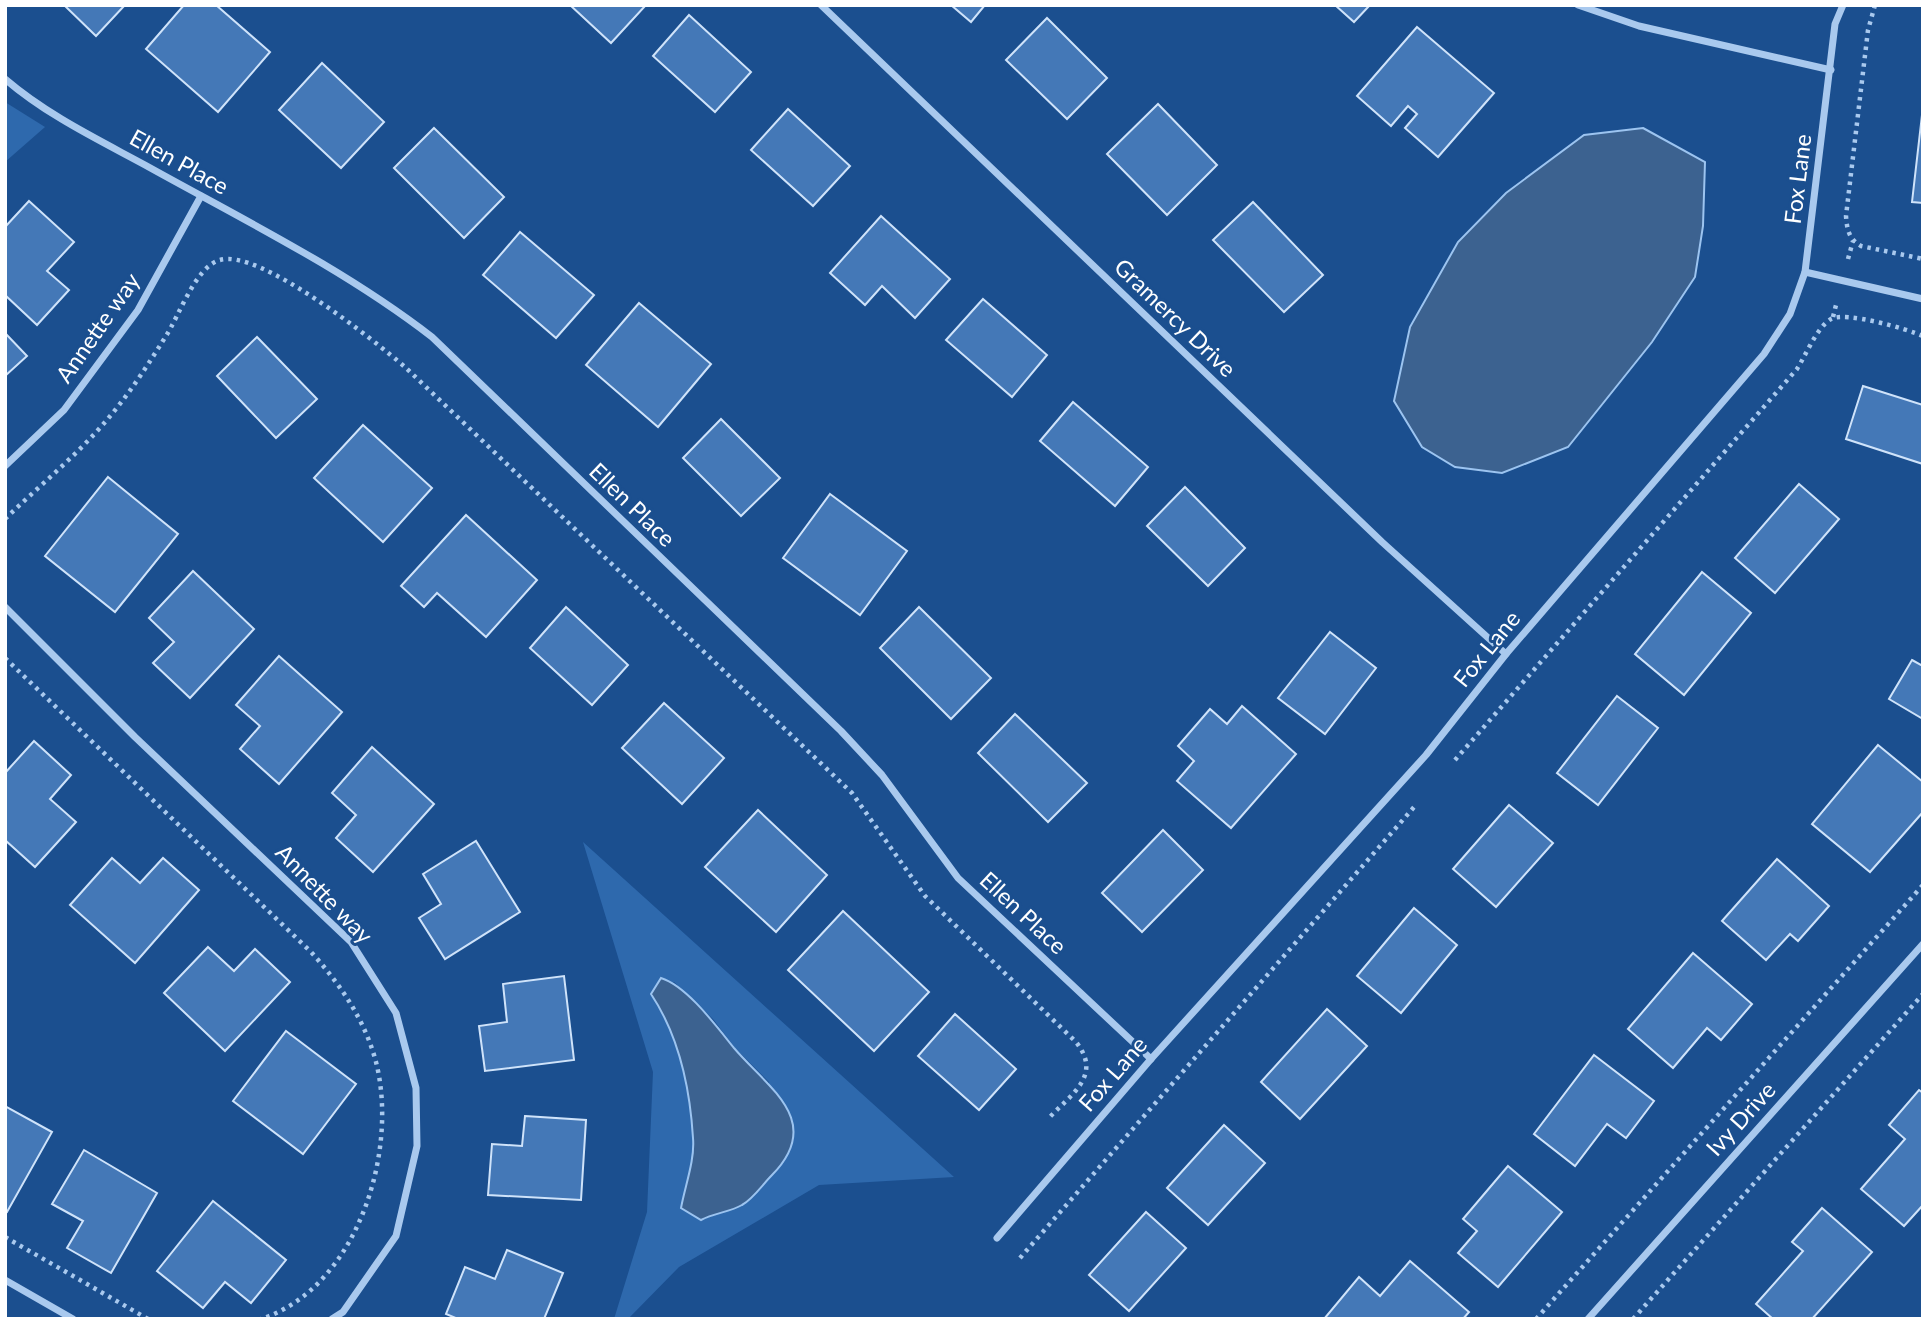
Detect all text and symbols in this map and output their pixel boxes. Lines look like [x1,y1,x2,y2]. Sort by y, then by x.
street label: Ellen Place [125,123,234,200]
street label: Fox Lane [1778,132,1816,225]
street label: Gramercy Drive [1109,252,1242,382]
street label: Annette way [49,267,145,388]
street label: Ellen Place [584,457,681,552]
street label: Fox Lane [1447,605,1525,692]
street label: Annette way [270,838,379,949]
street label: Ellen Place [974,865,1073,959]
street label: Fox Lane [1072,1030,1152,1117]
street label: Ivy Drive [1700,1076,1781,1161]

